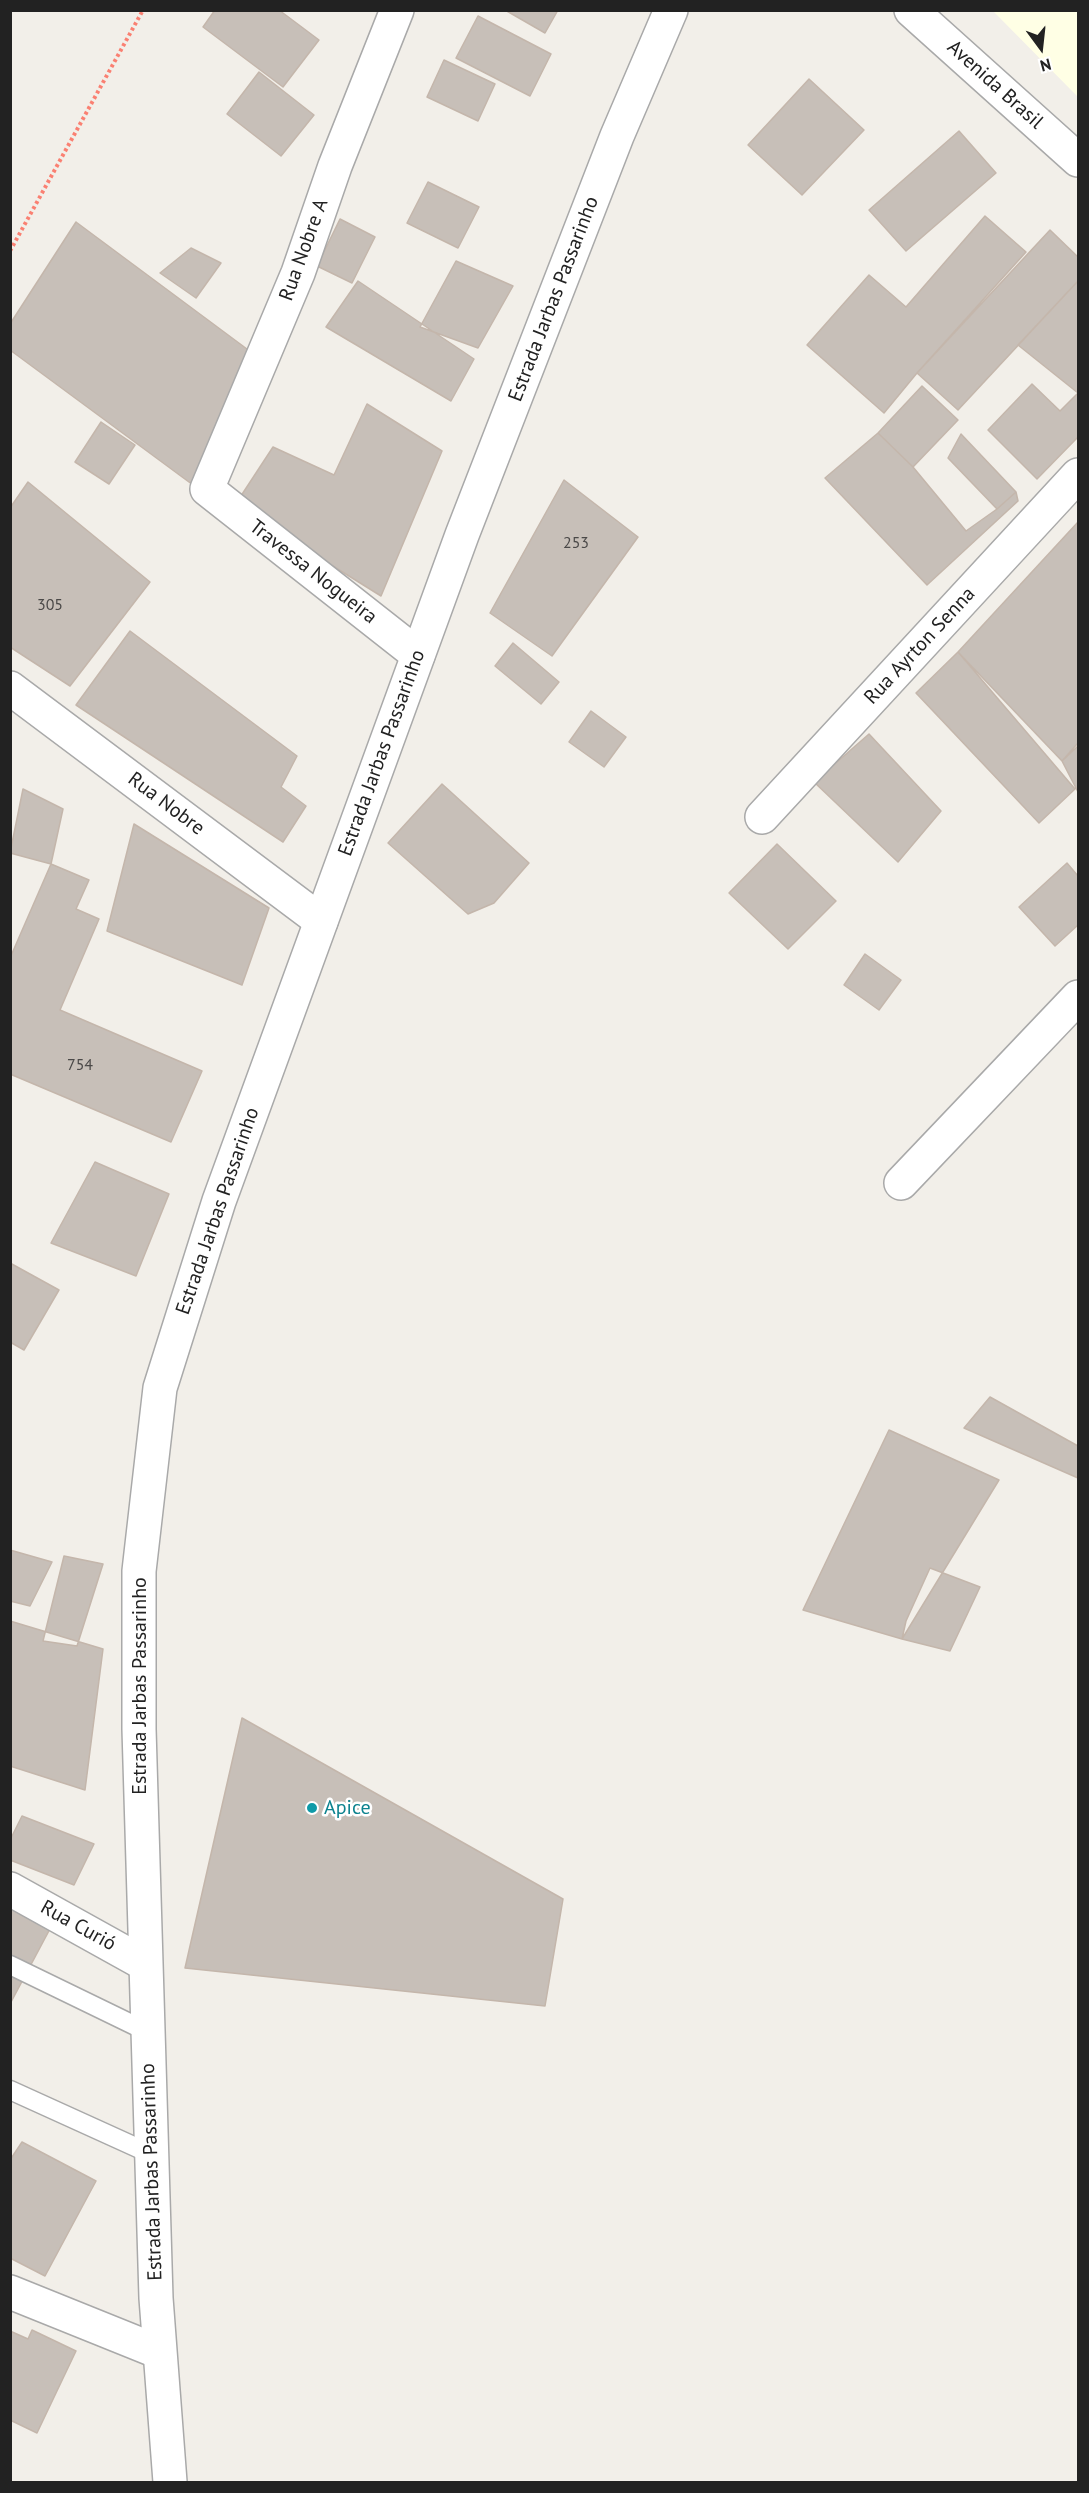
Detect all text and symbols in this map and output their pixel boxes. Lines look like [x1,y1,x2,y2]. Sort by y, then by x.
north arrow [1011,18,1071,78]
street label: Avenida Brasil [942,36,1048,134]
text: N [1038,54,1053,76]
street label: Estrada Jarbas Passarinho [504,193,604,405]
street label: Rua Nobre A [274,196,334,304]
street label: Travessa Nogueira [244,515,382,629]
house number: 253 [563,533,589,553]
street label: Rua Ayrton Senna [860,582,980,710]
house number: 305 [37,595,63,615]
street label: Estrada Jarbas Passarinho [334,647,430,859]
street label: Rua Nobre [123,767,209,841]
house number: 754 [67,1055,93,1075]
street label: Estrada Jarbas Passarinho [171,1104,265,1318]
street label: Estrada Jarbas Passarinho [128,1577,152,1795]
place label: Apice [324,1796,371,1820]
marker: Apice [305,1801,319,1815]
street label: Rua Curió [36,1896,120,1956]
street label: Estrada Jarbas Passarinho [136,2063,168,2281]

